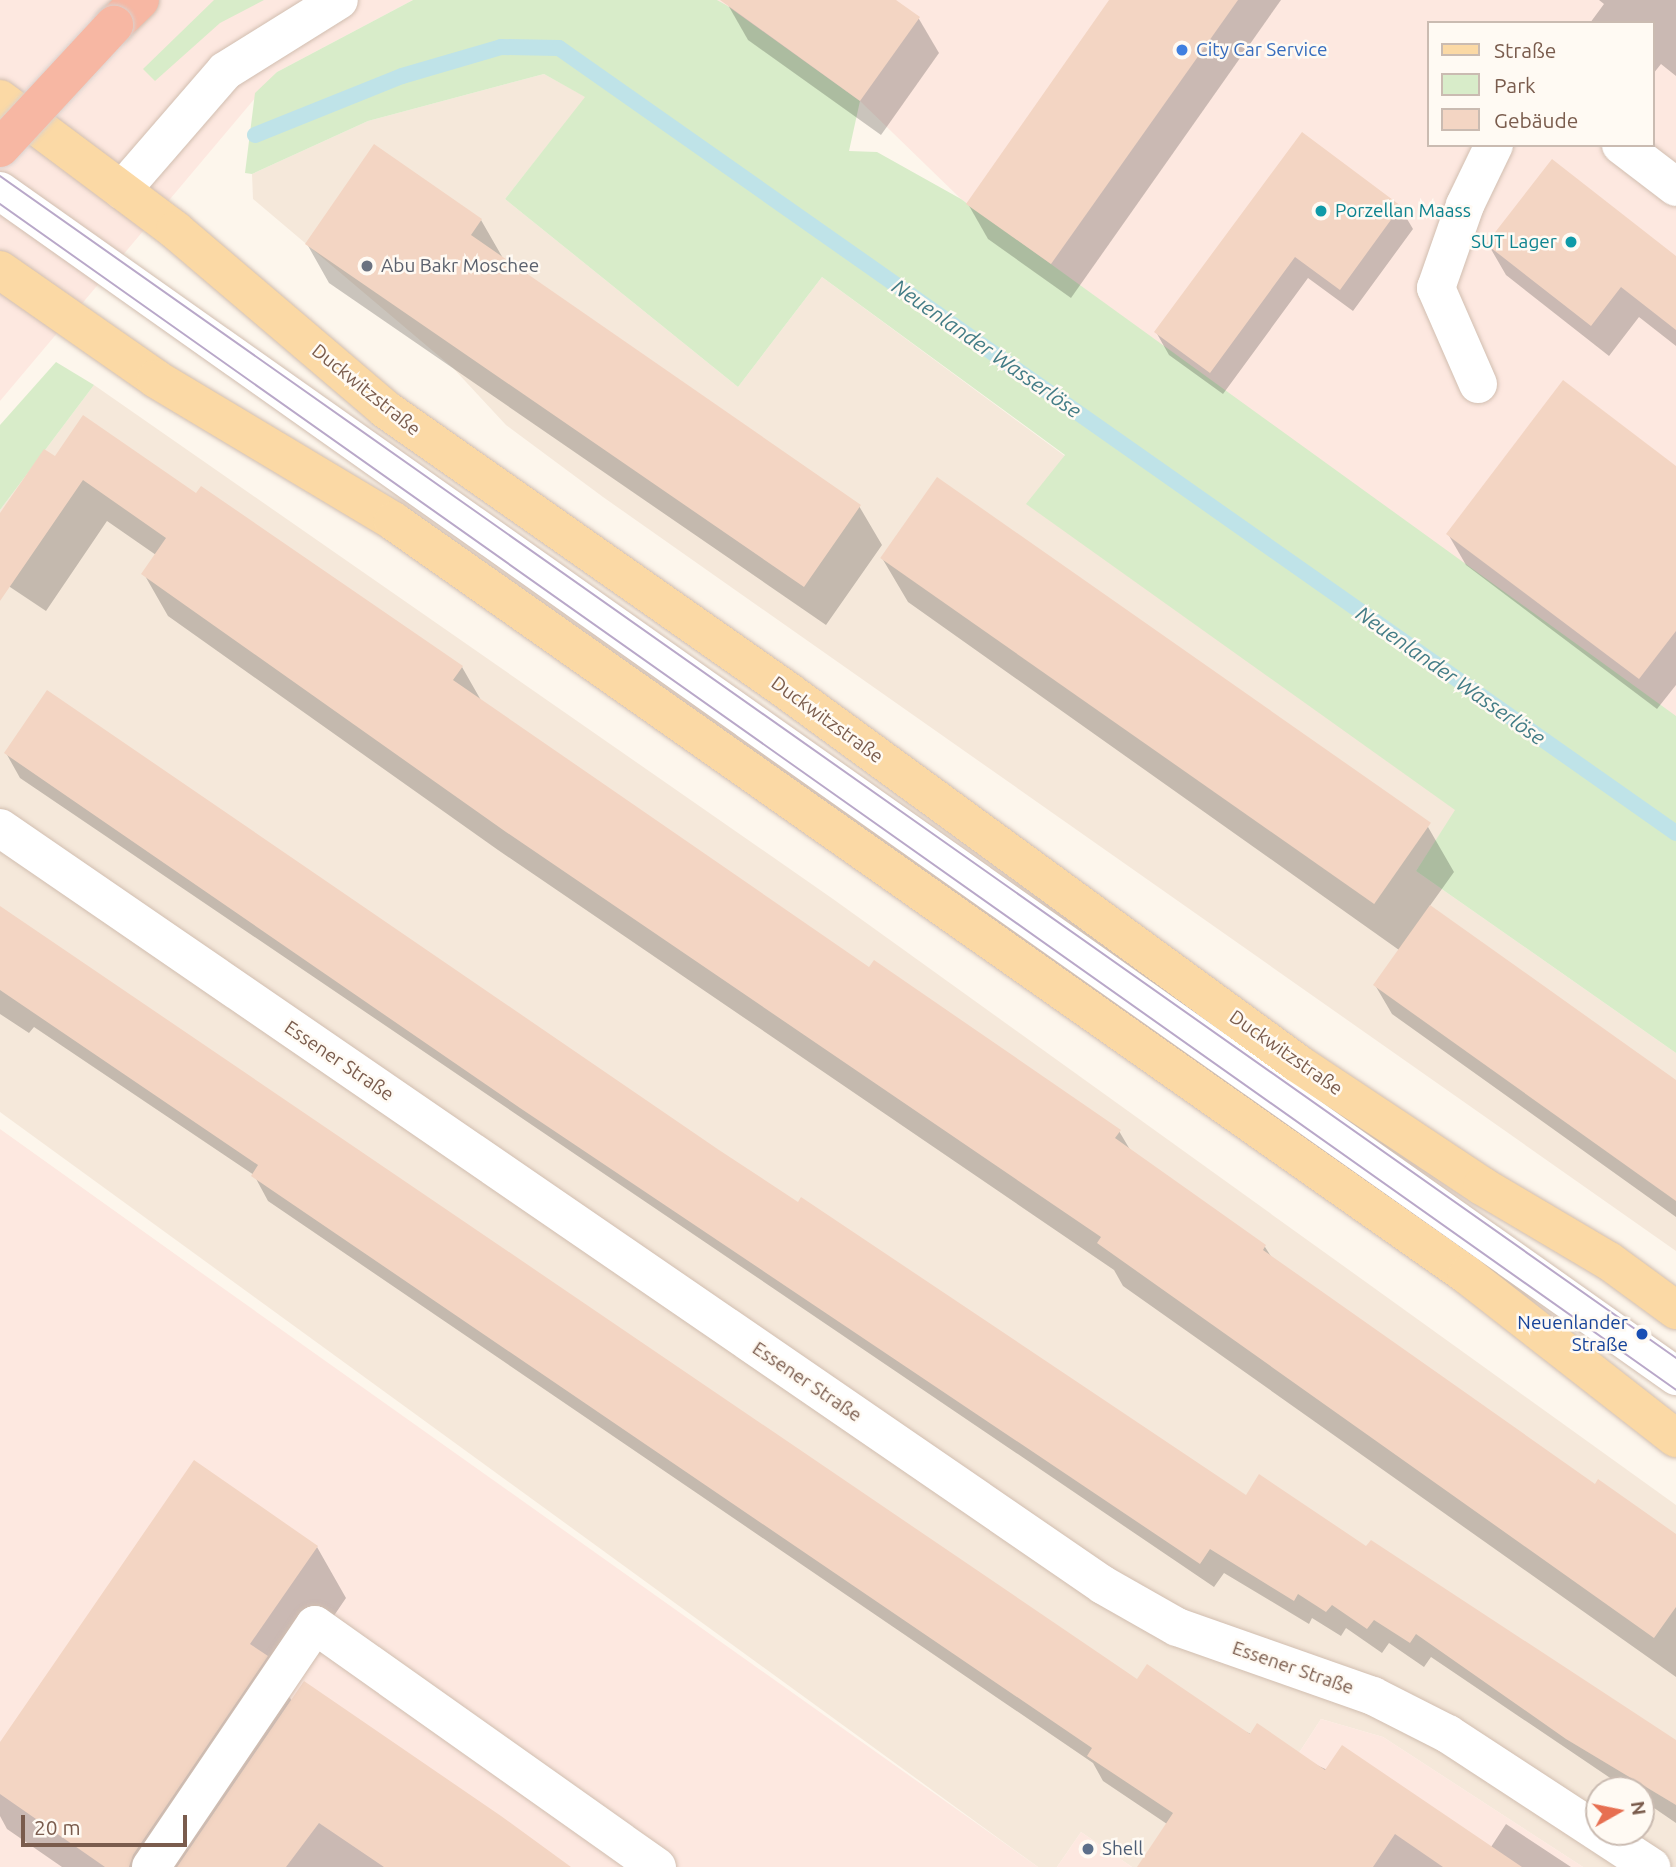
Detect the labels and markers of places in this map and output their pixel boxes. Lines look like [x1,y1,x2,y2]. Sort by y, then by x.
place label: City Car Service [1196,39,1327,61]
marker: City Car Service [1174,42,1190,58]
place label: Porzellan Maass [1335,200,1471,222]
marker: Porzellan Maass [1313,203,1329,219]
place label: SUT Lager [1471,231,1557,253]
marker: SUT Lager [1563,234,1579,250]
place label: Abu Bakr Moschee [381,255,539,277]
marker: Abu Bakr Moschee [359,258,375,274]
place label: Neuenlander Straße [1517,1312,1628,1356]
marker: Neuenlander Straße [1634,1326,1650,1342]
place label: Shell [1102,1838,1143,1860]
marker: Shell [1080,1841,1096,1857]

